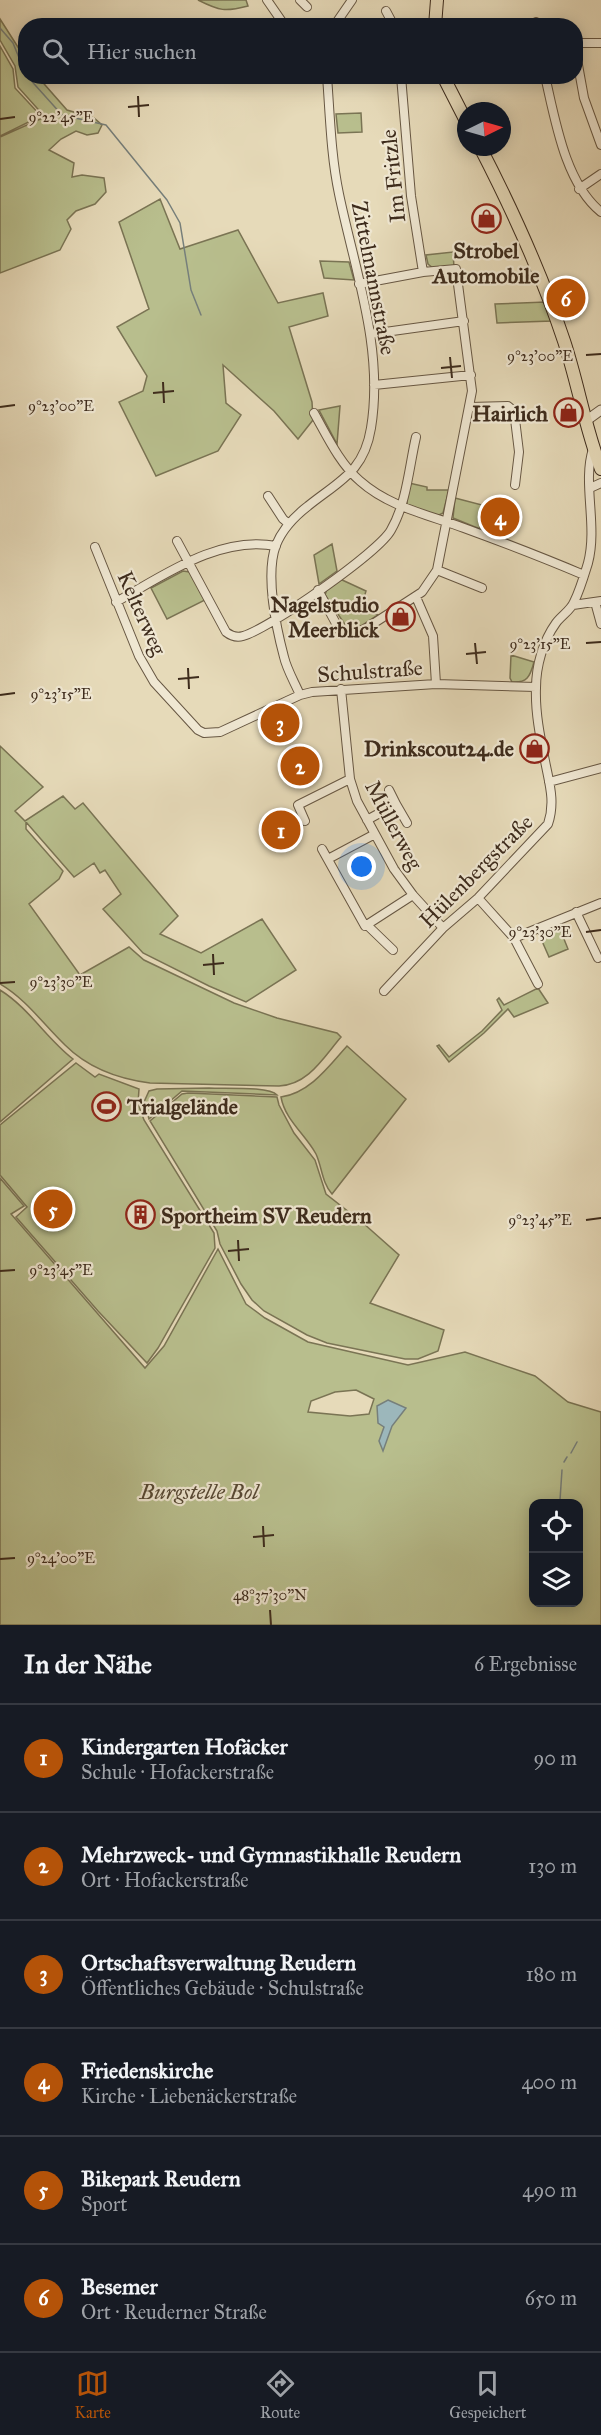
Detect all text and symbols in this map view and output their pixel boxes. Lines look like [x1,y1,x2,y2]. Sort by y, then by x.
search box [18,18,583,84]
icon: search [39,35,72,68]
text: Hier suchen [87,38,196,65]
north arrow [457,102,511,156]
text: 9°22'45"E [28,108,94,126]
street label: Im Fritzle [375,128,411,224]
street label: Zittelmannstraße [346,199,402,357]
shop icon: Strobel Automobile [470,202,502,234]
place label: Strobel Automobile [431,237,539,289]
pin: 6 [546,276,586,320]
text: 9°23'00"E [507,347,573,365]
text: 9°23'00"E [28,397,94,415]
shop icon: Hairlich [553,397,585,429]
place label: Hairlich [472,400,549,427]
pin: 4 [480,494,520,540]
street label: Kelterweg [111,567,173,660]
place label: Nagelstudio Meerblick [270,591,380,643]
shop icon: Nagelstudio Meerblick [384,601,416,633]
text: 9°23'15"E [509,635,571,653]
street label: Schulstraße [316,654,424,688]
text: 9°23'15"E [30,685,92,703]
pin: 3 [260,700,300,746]
shop icon: Drinkscout24.de [519,732,551,764]
place label: Drinkscout24.de [364,735,514,762]
pin: 2 [280,744,320,789]
street label: Müllerweg [359,776,429,875]
pin: 1 [262,808,300,852]
street label: Hülenbergstraße [414,809,538,933]
your location [347,852,376,881]
text: 9°23'30"E [508,923,572,941]
text: 9°23'30"E [29,973,93,991]
sports icon: Trialgelände [90,1090,122,1122]
place label: Trialgelände [126,1093,238,1120]
pin: 5 [34,1186,72,1232]
building icon: Sportheim SV Reudern [124,1199,156,1231]
place label: Sportheim SV Reudern [161,1202,372,1229]
text: 9°23'45"E [508,1211,572,1229]
text: 9°23'45"E [29,1261,93,1279]
park label: Burgstelle Bol [139,1478,260,1505]
map controls [529,1499,583,1607]
button: locate [529,1499,583,1553]
text: 9°24'00"E [27,1549,95,1567]
button: layers [529,1553,583,1607]
text: 48°37'30"N [233,1586,307,1604]
text: In der Nähe [24,1648,152,1680]
text: 6 Ergebnisse [474,1652,577,1676]
text: Kindergarten Hofäcker [81,1733,288,1760]
text: 1 [40,1746,47,1770]
text: 90 m [534,1746,577,1770]
text: Schule · Hofackerstraße [81,1760,274,1784]
text: Mehrzweck- und Gymnastikhalle Reudern [81,1841,461,1868]
text: 2 [39,1854,48,1878]
text: 130 m [528,1854,577,1878]
text: Ort · Hofackerstraße [81,1868,249,1892]
text: Ortschaftsverwaltung Reudern [81,1949,356,1976]
text: 3 [40,1962,48,1986]
text: 180 m [526,1962,577,1986]
text: Öffentliches Gebäude · Schulstraße [81,1976,364,2000]
text: Friedenskirche [81,2057,213,2084]
text: 4 [38,2070,49,2094]
text: 400 m [521,2070,577,2094]
text: Kirche · Liebenäckerstraße [81,2084,297,2108]
text: Bikepark Reudern [81,2165,241,2192]
text: 5 [39,2178,48,2202]
text: 490 m [522,2178,577,2202]
text: Sport [81,2192,127,2216]
text: Besemer [81,2273,158,2300]
text: 6 [38,2286,49,2310]
text: 650 m [525,2286,577,2310]
text: Ort · Reuderner Straße [81,2300,267,2324]
tab: Karte [75,2367,111,2422]
tab: Route [260,2367,300,2422]
tab: Gespeichert [449,2367,526,2422]

